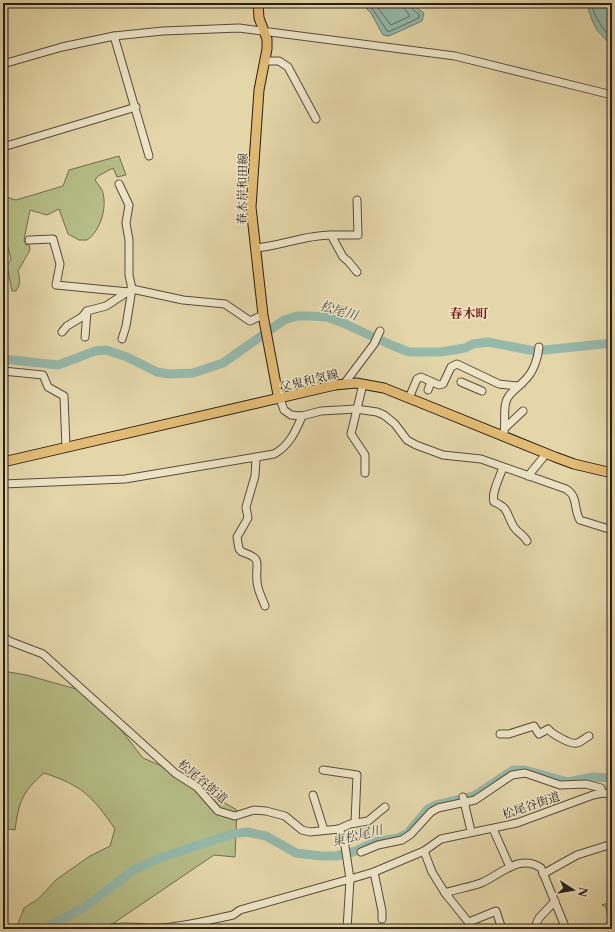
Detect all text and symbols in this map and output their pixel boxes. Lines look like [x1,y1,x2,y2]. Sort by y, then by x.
street label: 春木岸和田線 [234,153,250,225]
water label: 松尾川 [318,297,362,324]
district label: 春木町 [449,305,489,321]
street label: 父鬼和気線 [278,366,340,394]
street label: 松尾谷街道 [175,756,231,806]
street label: 松尾谷街道 [500,788,562,822]
water label: 東松尾川 [330,820,386,849]
north arrow [553,870,593,910]
text: N [575,886,591,899]

